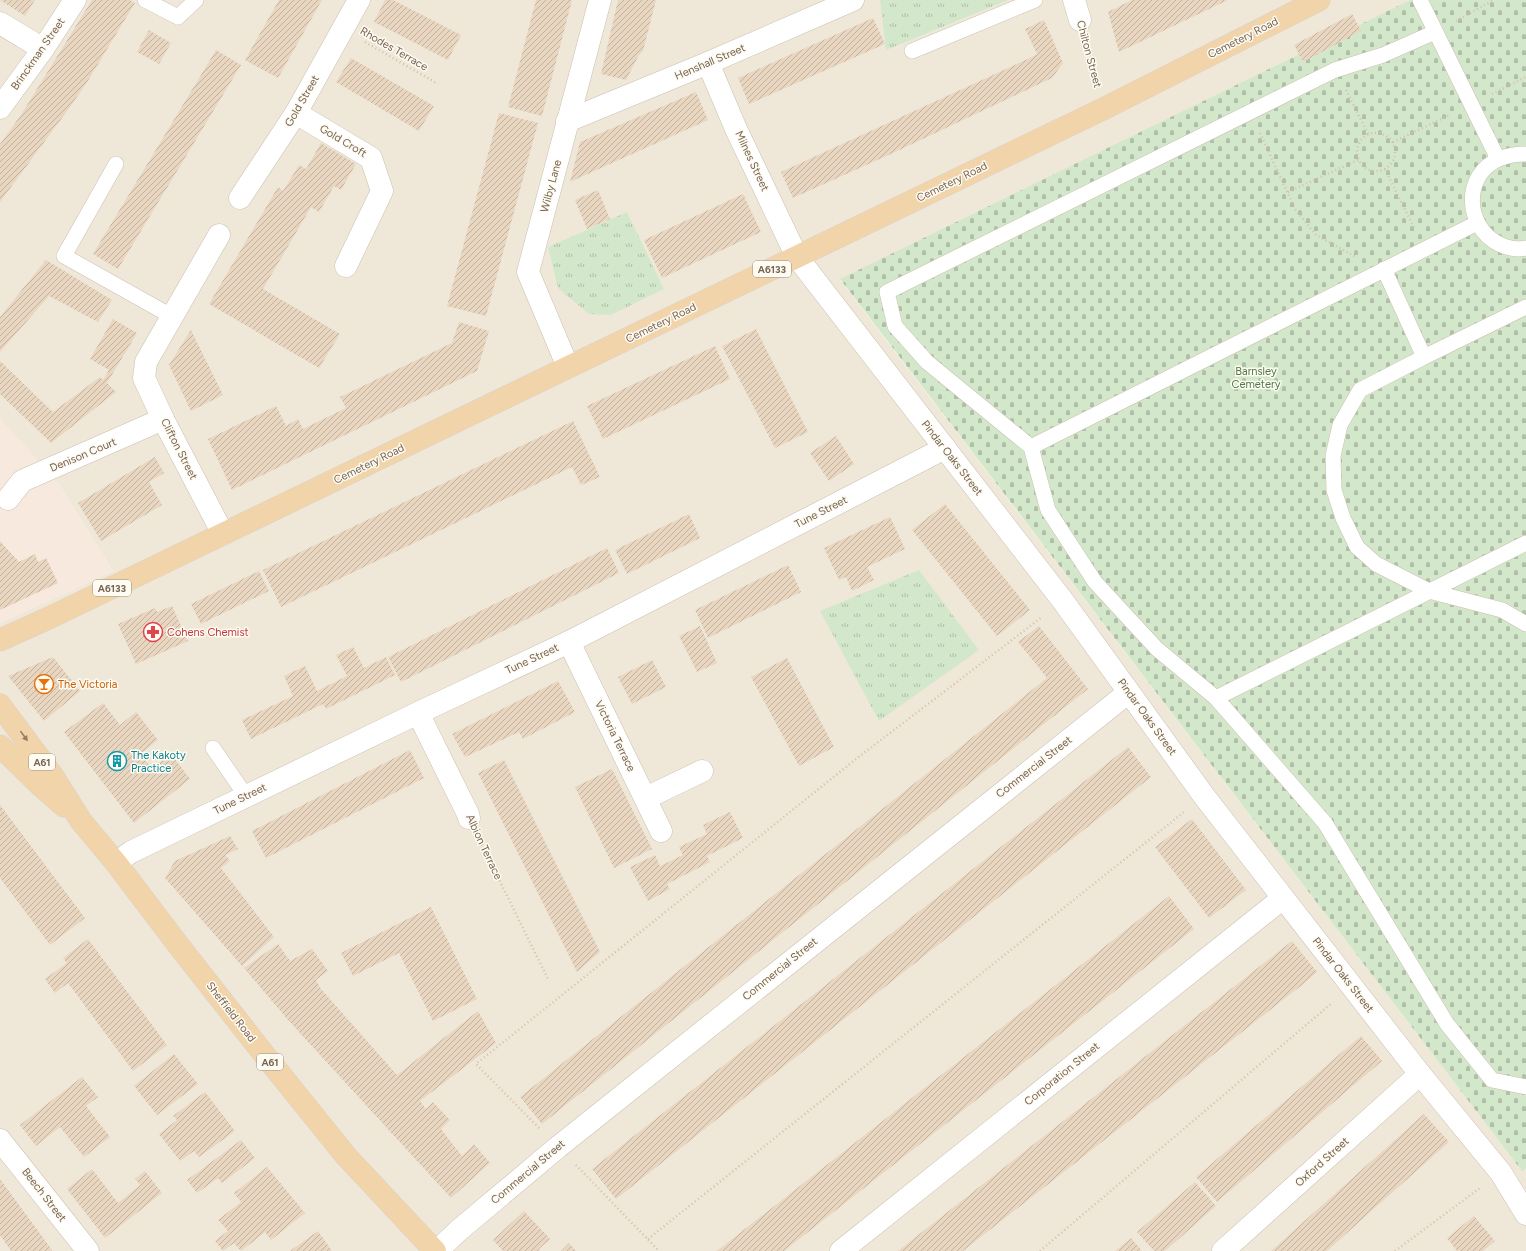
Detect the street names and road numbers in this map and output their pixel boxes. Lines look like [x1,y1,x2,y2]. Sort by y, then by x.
street label: Brinckman Street [8,15,68,93]
street label: Cemetery Road [1206,15,1280,61]
street label: Chilton Street [1074,19,1104,89]
street label: Rhodes Terrace [358,24,430,74]
street label: Henshall Street [673,41,747,83]
street label: Gold Street [282,73,322,129]
street label: Gold Croft [317,122,369,160]
street label: Milnes Street [732,129,772,193]
street label: Wilby Lane [538,158,564,214]
street label: Cemetery Road [915,159,989,205]
road number: A6133 [753,261,791,277]
street label: Cemetery Road [624,300,698,346]
street label: Clifton Street [158,416,200,482]
street label: Pindar Oaks Street [919,418,985,498]
street label: Denison Court [48,435,118,475]
street label: Cemetery Road [332,441,406,487]
street label: Tune Street [792,493,850,531]
road number: A6133 [93,580,131,596]
street label: Tune Street [503,641,561,677]
street label: Pindar Oaks Street [1115,676,1179,758]
street label: Victoria Terrace [592,698,638,774]
street label: Commercial Street [993,733,1075,801]
road number: A61 [29,754,55,770]
street label: Tune Street [211,781,269,817]
street label: Albion Terrace [463,812,505,882]
street label: Commercial Street [740,935,820,1003]
street label: Pindar Oaks Street [1310,935,1376,1015]
street label: Sheffield Road [204,979,258,1045]
street label: Corporation Street [1022,1040,1102,1108]
road number: A61 [257,1054,283,1070]
street label: Oxford Street [1292,1134,1352,1190]
street label: Commercial Street [488,1137,568,1207]
street label: Beech Street [19,1166,69,1224]

